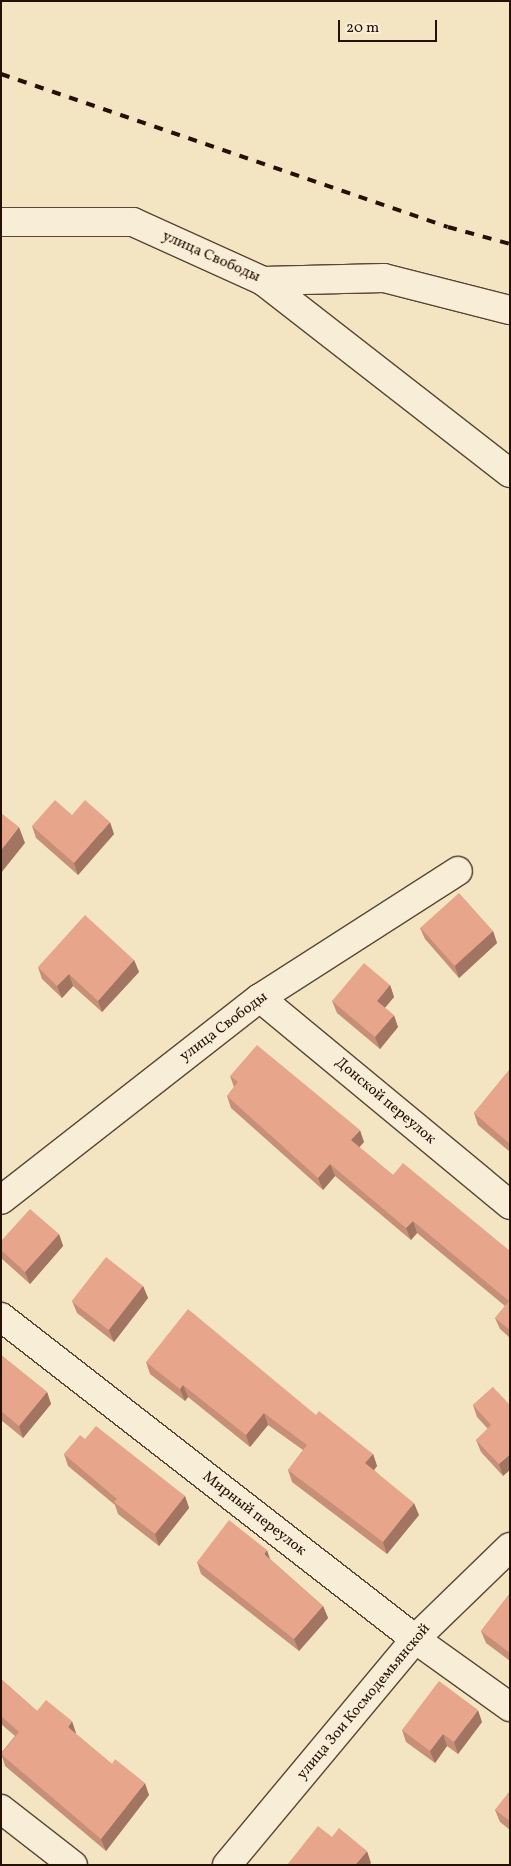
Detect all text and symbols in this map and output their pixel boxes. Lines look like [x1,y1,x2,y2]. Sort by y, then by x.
scale bar [341,10,440,42]
text: 20 m [346,18,379,39]
street label: улица Свободы [159,227,263,287]
street label: улица Свободы [177,988,271,1066]
street label: Донской переулок [331,1054,439,1148]
street label: Мирный переулок [199,1468,309,1560]
street label: улица Зои Космодемьянской [293,1620,435,1784]

